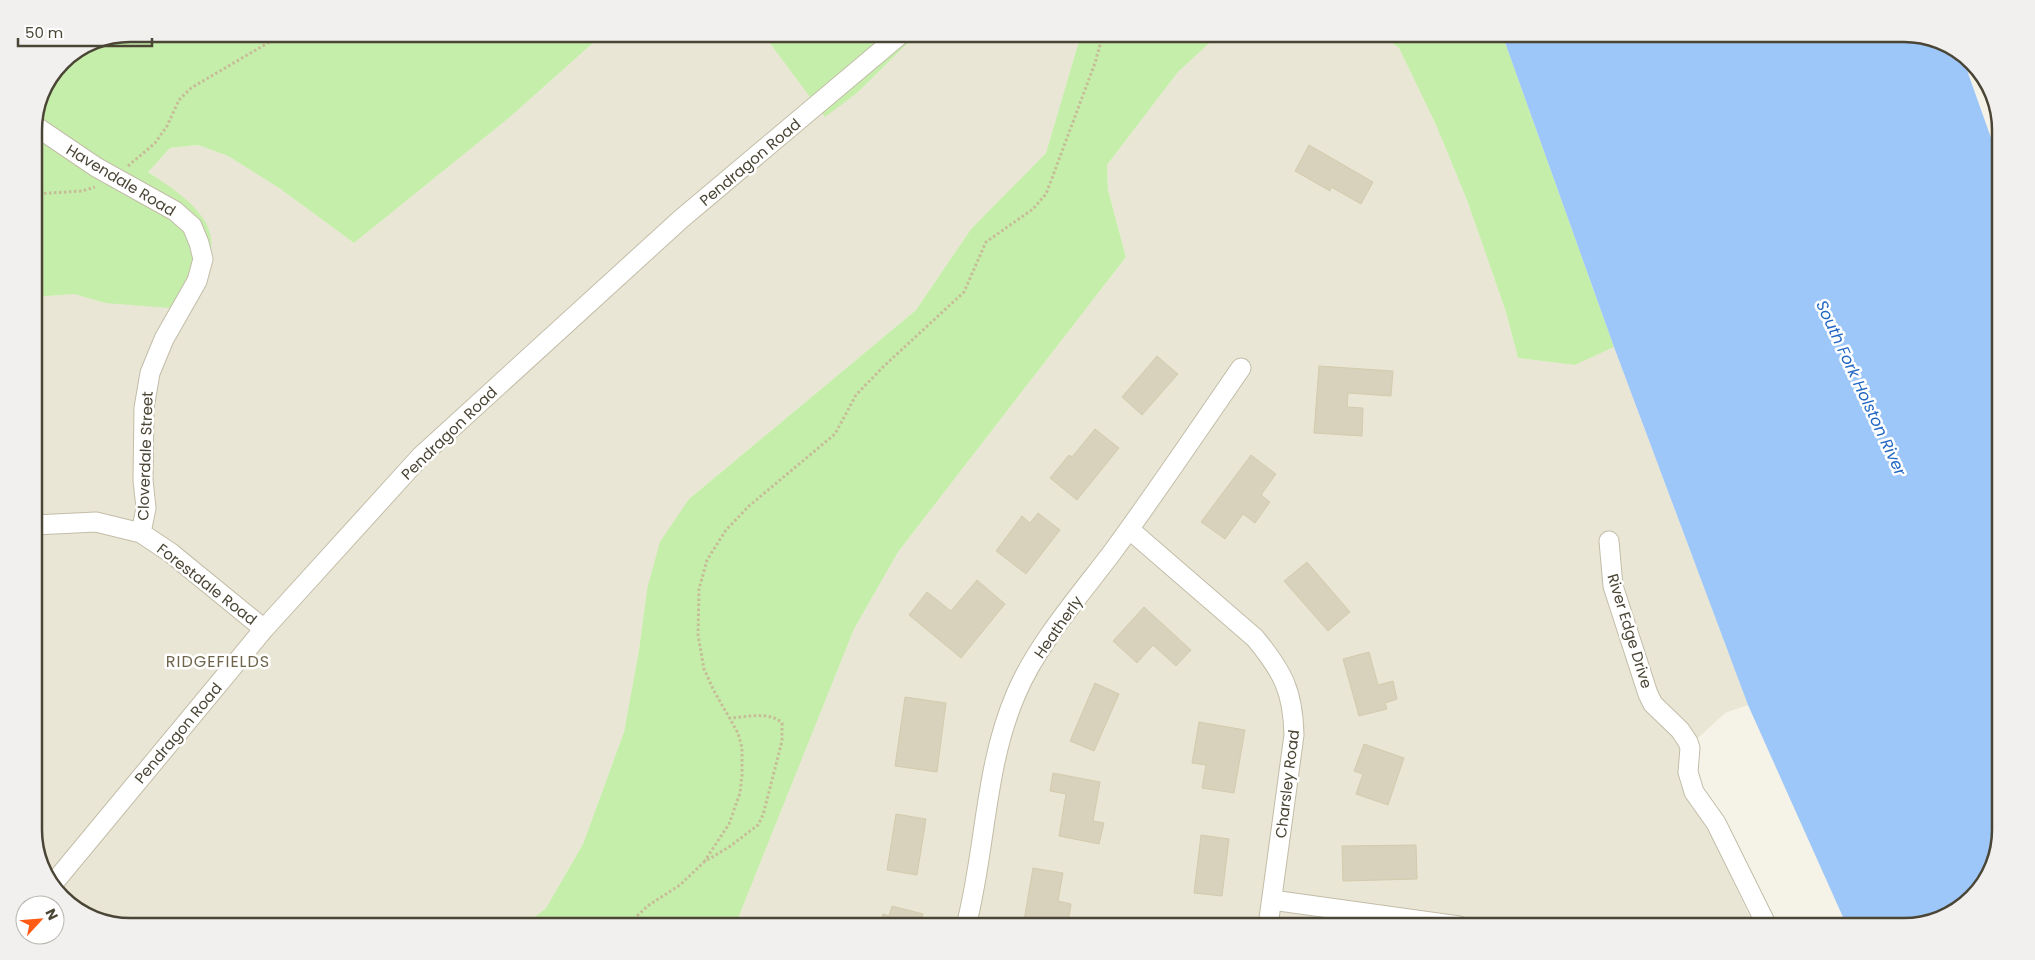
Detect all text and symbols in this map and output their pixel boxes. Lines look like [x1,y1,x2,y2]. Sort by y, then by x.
scale bar [18,15,151,47]
text: 50 m [25,22,63,43]
street label: Pendragon Road [695,114,805,210]
street label: Havendale Road [62,139,180,221]
water label: South Fork Holston River [1810,297,1912,480]
street label: Pendragon Road [396,382,502,484]
street label: Cloverdale Street [132,391,158,521]
street label: Forestdale Road [153,538,261,630]
street label: River Edge Drive [1603,571,1657,691]
street label: Heatherly [1029,591,1088,662]
district label: RIDGEFIELDS [166,650,270,673]
street label: Pendragon Road [130,678,226,788]
street label: Charsley Road [1270,729,1304,839]
north arrow [15,895,65,945]
text: N [40,905,63,923]

